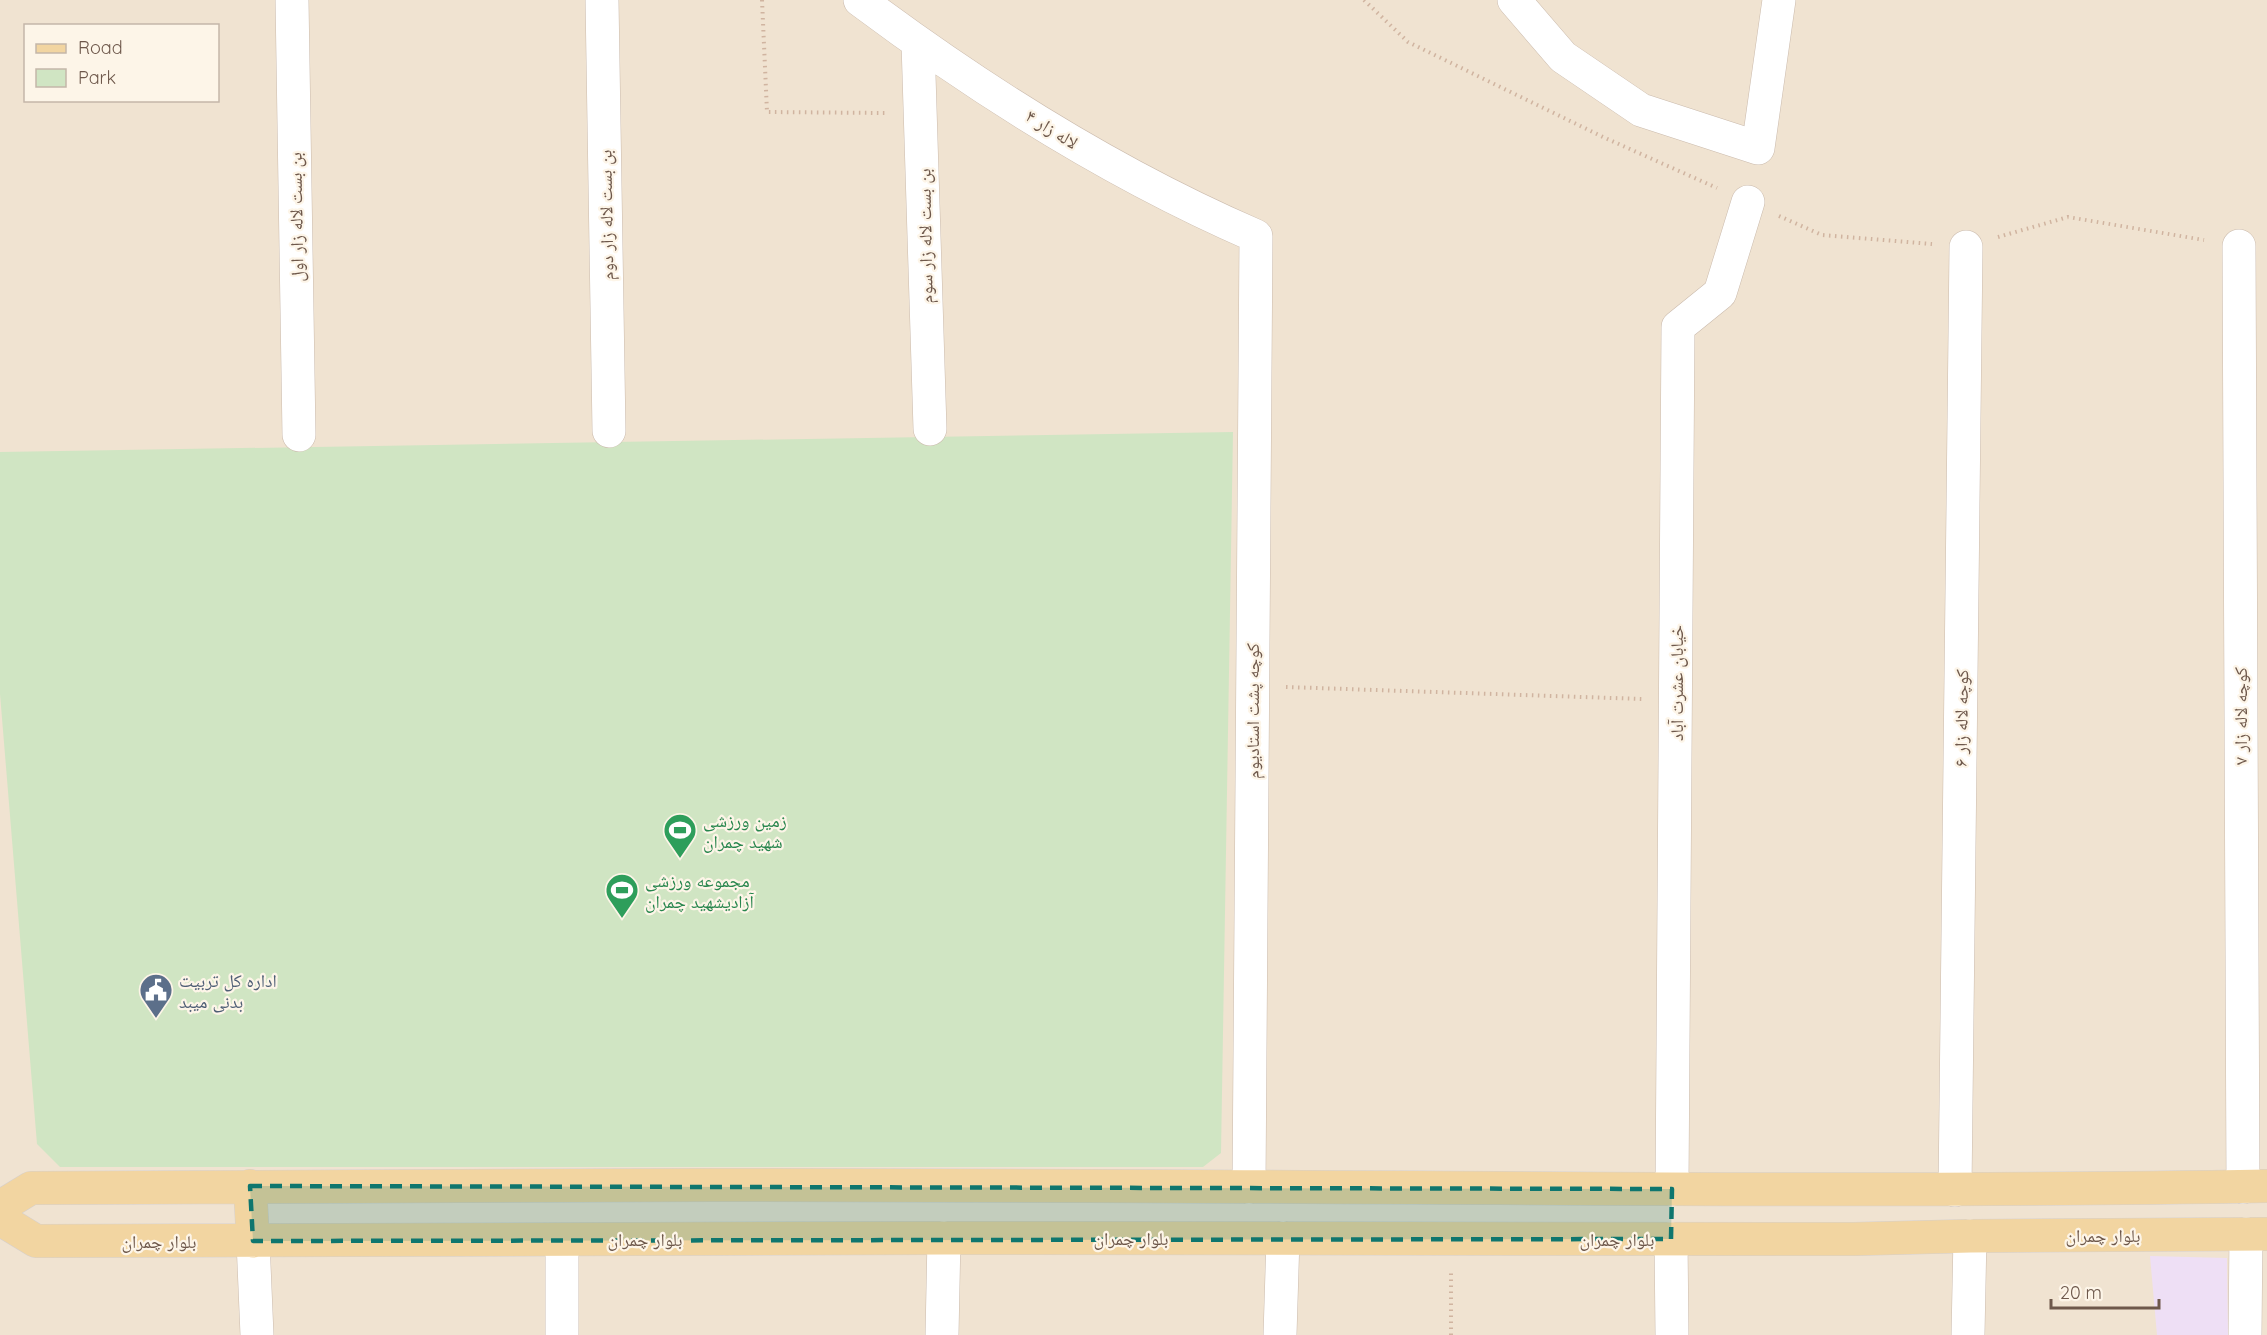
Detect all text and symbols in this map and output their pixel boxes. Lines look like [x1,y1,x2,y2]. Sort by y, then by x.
legend [24,24,219,102]
text: Road [78,36,123,59]
text: Park [78,66,116,89]
street label: لاله زار ۴ [1022,104,1082,154]
street label: بن بست لاله زار دوم [593,149,620,281]
street label: بن بست لاله زار اول [283,152,309,282]
street label: بن بست لاله زار سوم [912,168,939,304]
street label: خیابان عشرت آباد [1665,625,1688,741]
street label: کوچه پشت استادیوم [1241,642,1265,779]
street label: کوچه لاله زار ۷ [2229,667,2252,765]
street label: کوچه لاله زار ۶ [1949,668,1973,767]
place label: زمین ورزشی شهید چمران [703,809,787,853]
sports icon: زمین ورزشی شهید چمران [662,812,698,859]
place label: مجموعه ورزشی آزادیشهید چمران [645,869,754,913]
sports icon: مجموعه ورزشی آزادیشهید چمران [604,872,640,919]
place label: اداره کل تربیت بدنی میبد [179,969,277,1013]
public building icon: اداره کل تربیت بدنی میبد [138,972,174,1019]
street label: بلوار چمران [2066,1224,2141,1247]
street label: بلوار چمران [1094,1227,1169,1250]
street label: بلوار چمران [608,1228,683,1251]
street label: بلوار چمران [1580,1228,1655,1251]
street label: بلوار چمران [122,1230,197,1253]
scale bar [2051,1272,2159,1310]
text: 20 m [2060,1281,2102,1304]

